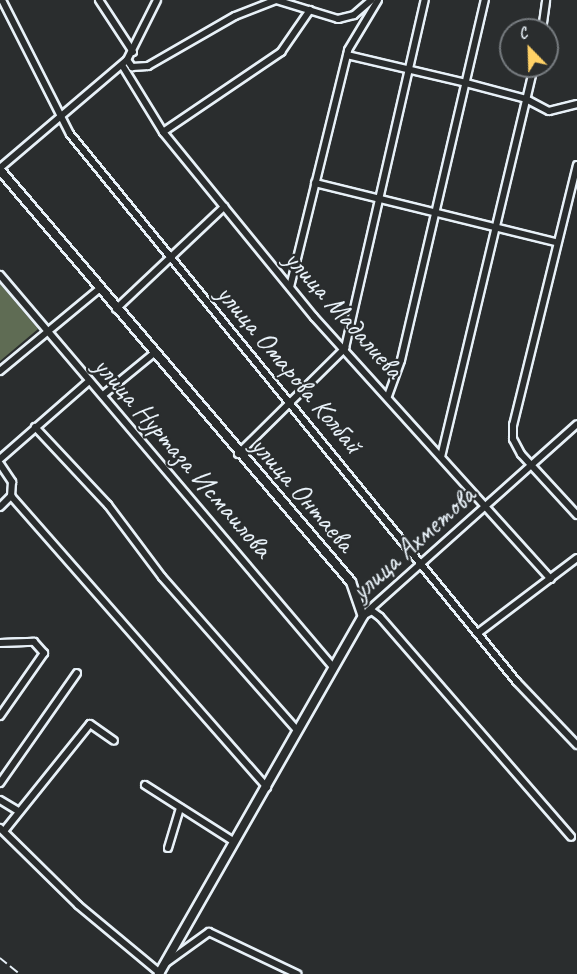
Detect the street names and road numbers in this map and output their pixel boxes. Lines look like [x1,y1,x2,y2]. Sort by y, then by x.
street label: улица Мадалиева [278,243,410,385]
street label: улица Омарова Колбай [209,277,371,461]
street label: улица Нуртаза Исмаилова [85,348,281,566]
street label: улица Онтаева [243,428,363,560]
street label: улица Ахметова [344,479,482,607]

